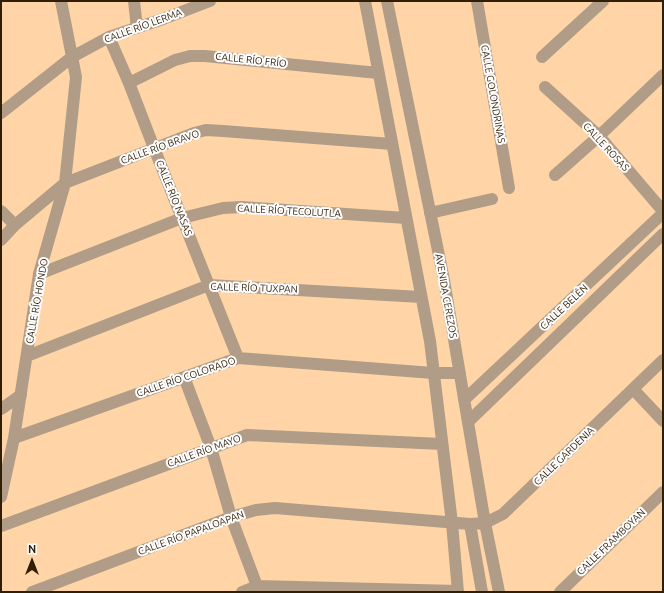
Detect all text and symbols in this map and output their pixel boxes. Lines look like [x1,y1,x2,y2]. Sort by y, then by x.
street label: CALLE RÍO LERMA [102,6,184,46]
street label: CALLE GOLONDRINAS [478,44,508,144]
street label: CALLE RÍO FRÍO [215,50,287,70]
street label: CALLE ROSAS [580,120,632,174]
street label: CALLE RÍO BRAVO [119,127,201,167]
street label: CALLE RÍO NASAS [153,158,195,238]
street label: CALLE RÍO TECOLUTLA [237,202,341,220]
street label: AVENIDA CEREZOS [433,253,459,339]
street label: CALLE RÍO HONDO [24,257,50,345]
street label: CALLE RÍO TUXPAN [210,280,298,296]
street label: CALLE BELÉN [538,282,590,332]
street label: CALLE RÍO COLORADO [135,354,237,400]
street label: CALLE GARDENIA [531,424,597,488]
street label: CALLE RÍO MAYO [166,432,242,470]
street label: CALLE FRAMBOYAN [574,506,648,578]
street label: CALLE RÍO PAPALOAPAN [136,508,246,558]
north arrow [12,541,52,581]
text: N [28,543,36,555]

